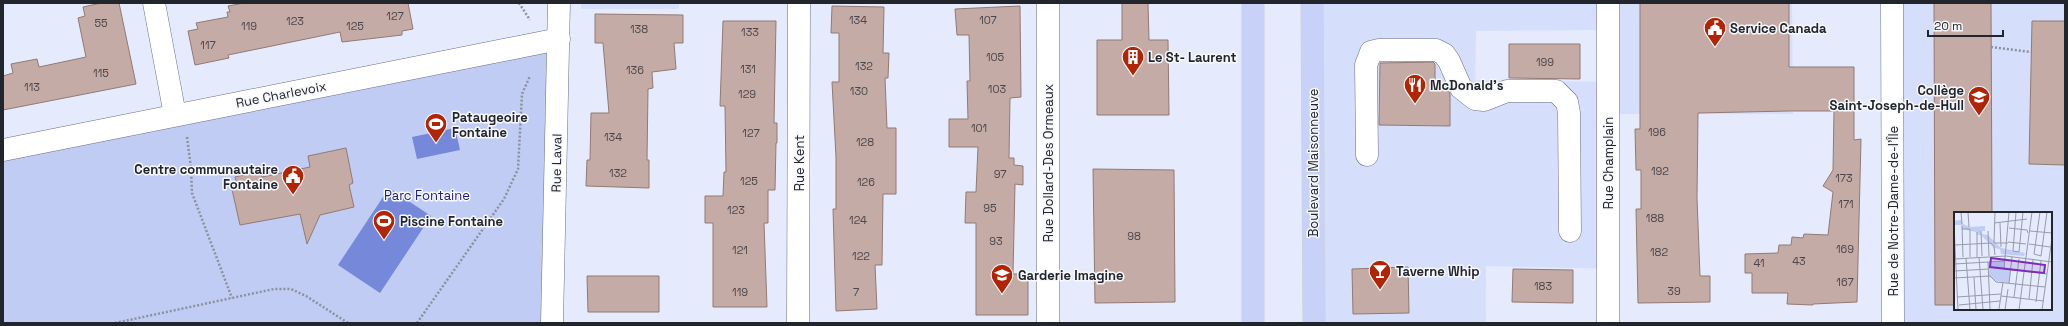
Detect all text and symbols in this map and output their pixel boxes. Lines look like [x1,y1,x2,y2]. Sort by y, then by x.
house number: 127 [386,9,404,23]
scale bar [1928,12,2003,38]
house number: 134 [849,13,867,27]
house number: 107 [979,13,997,27]
house number: 123 [286,14,304,28]
public building icon: Service Canada [1702,15,1728,48]
house number: 55 [94,16,108,30]
text: 20 m [1934,18,1962,34]
house number: 119 [241,19,257,33]
house number: 125 [346,19,364,33]
place label: Service Canada [1730,20,1827,37]
house number: 138 [630,22,648,36]
house number: 133 [741,25,759,39]
house number: 117 [200,38,216,52]
building icon: Le St- Laurent [1120,44,1146,77]
place label: Le St- Laurent [1148,49,1237,66]
house number: 105 [986,50,1005,64]
house number: 199 [1536,55,1554,69]
house number: 132 [855,59,873,73]
house number: 131 [740,62,756,76]
house number: 136 [626,63,644,77]
house number: 115 [93,66,109,80]
restaurant icon: McDonald's [1402,72,1428,105]
street label: Rue Charlevoix [234,77,328,112]
place label: McDonald's [1430,77,1504,94]
house number: 113 [24,80,40,94]
house number: 103 [988,82,1007,96]
place label: Collège Saint-Joseph-de-Hull [1830,82,1964,114]
street label: Rue Dollard-Des Ormeaux [1040,83,1057,242]
house number: 130 [850,84,868,98]
school or university icon: Collège Saint-Joseph-de-Hull [1966,84,1992,117]
house number: 129 [738,87,756,101]
street label: Boulevard Maisonneuve [1305,89,1322,237]
place label: Pataugeoire Fontaine [452,109,528,141]
sports icon: Pataugeoire Fontaine [423,111,449,144]
street label: Rue Champlain [1600,117,1617,209]
house number: 101 [971,121,987,135]
house number: 196 [1648,125,1666,139]
house number: 127 [742,126,760,140]
street label: Rue de Notre-Dame-de-I'Île [1885,126,1902,296]
house number: 134 [604,130,622,144]
street label: Rue Laval [547,133,566,193]
street label: Rue Kent [791,135,808,191]
house number: 128 [856,135,874,149]
place label: Centre communautaire Fontaine [134,161,278,193]
public building icon: Centre communautaire Fontaine [280,163,306,196]
house number: 192 [1651,164,1669,178]
house number: 132 [609,166,627,180]
house number: 97 [994,167,1006,181]
house number: 173 [1835,171,1853,185]
house number: 125 [740,174,758,188]
house number: 126 [857,175,875,189]
park label: Parc Fontaine [384,187,470,204]
house number: 171 [1838,197,1854,211]
house number: 95 [983,201,997,215]
house number: 123 [727,203,745,217]
sports icon: Piscine Fontaine [371,208,397,241]
house number: 188 [1646,211,1664,225]
inset map [1954,212,2052,310]
place label: Piscine Fontaine [400,213,503,230]
house number: 124 [849,213,867,227]
house number: 98 [1127,229,1141,243]
house number: 93 [989,234,1003,248]
house number: 169 [1836,242,1854,256]
house number: 121 [732,243,748,257]
house number: 182 [1650,245,1668,259]
house number: 122 [852,249,870,263]
house number: 43 [1792,254,1806,268]
house number: 41 [1753,256,1765,270]
bar icon: Taverne Whip [1367,258,1393,291]
school or university icon: Garderie Imagine [989,262,1015,295]
place label: Taverne Whip [1396,263,1479,280]
place label: Garderie Imagine [1018,267,1123,284]
house number: 167 [1836,275,1854,289]
house number: 183 [1534,279,1552,293]
house number: 39 [1667,284,1681,298]
house number: 119 [732,285,748,299]
house number: 7 [853,285,859,299]

